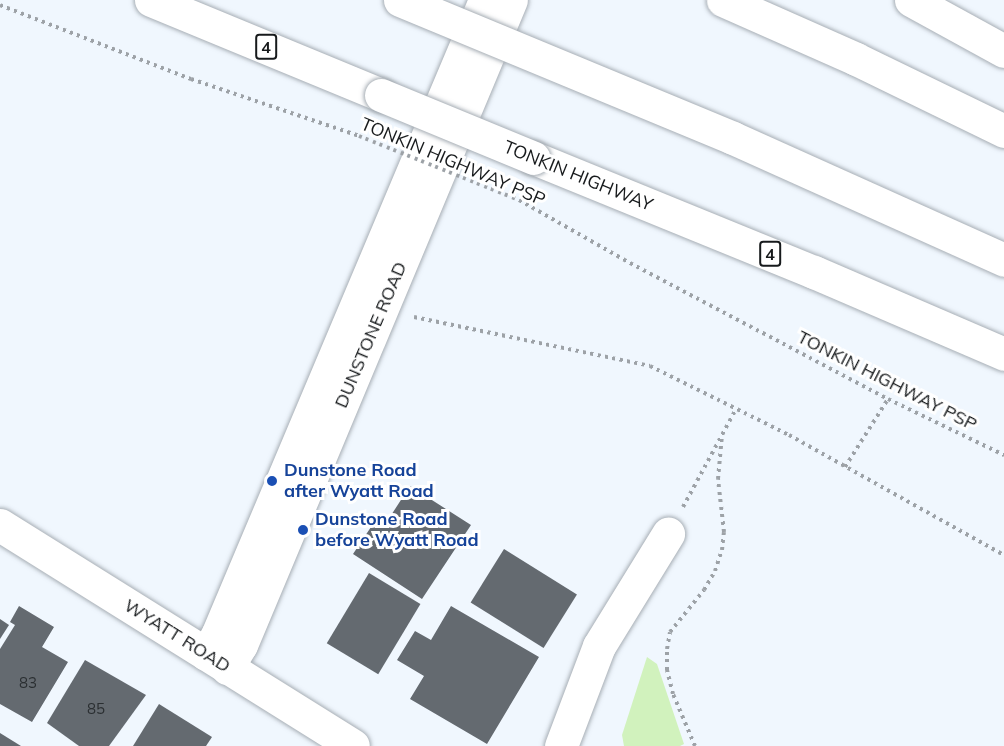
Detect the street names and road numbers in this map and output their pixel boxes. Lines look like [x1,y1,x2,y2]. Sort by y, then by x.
road number: 4 [254,34,278,60]
street label: TONKIN HIGHWAY PSP [357,113,549,211]
street label: TONKIN HIGHWAY [500,136,656,216]
road number: 4 [758,241,782,267]
street label: DUNSTONE ROAD [331,259,411,411]
street label: TONKIN HIGHWAY PSP [794,326,980,436]
street label: WYATT ROAD [120,595,234,677]

